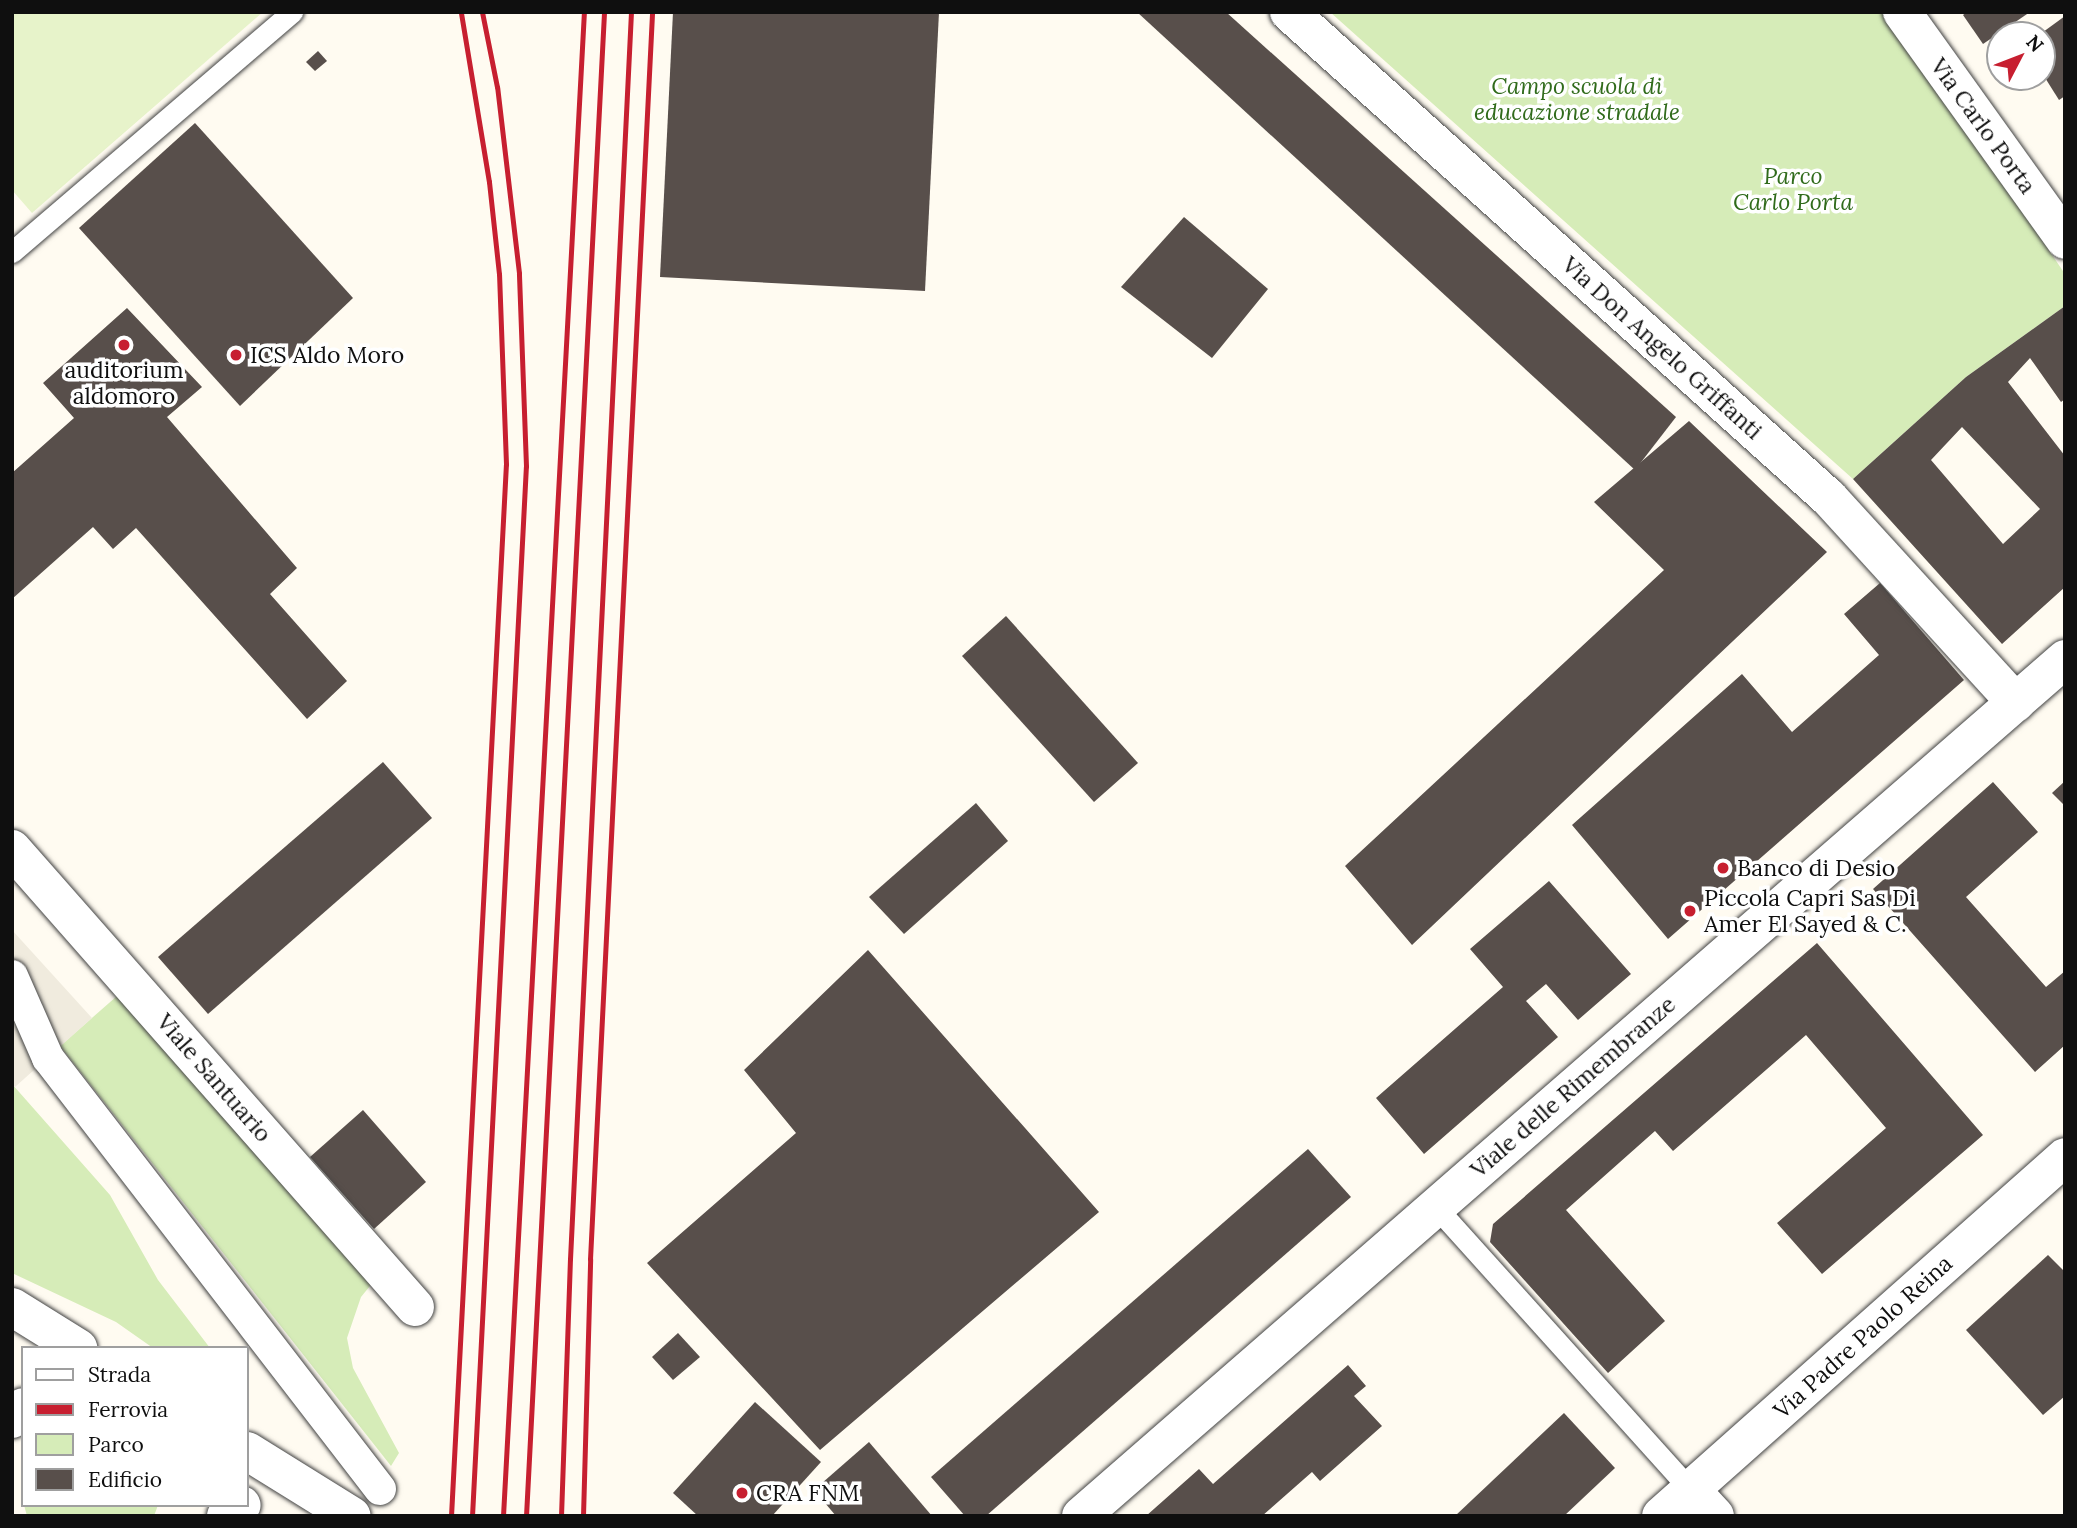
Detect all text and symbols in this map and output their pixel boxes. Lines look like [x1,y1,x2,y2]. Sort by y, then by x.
north arrow [1986,21,2056,91]
text: N [2021,30,2049,57]
street label: Via Carlo Porta [1925,53,2041,199]
park label: Campo scuola di educazione stradale [1474,72,1680,126]
park label: Parco Carlo Porta [1733,162,1853,216]
street label: Via Don Angelo Griffanti [1556,251,1768,445]
marker: auditorium aldomoro [116,337,132,353]
place label: ICS Aldo Moro [250,341,404,369]
marker: ICS Aldo Moro [228,347,244,363]
place label: auditorium aldomoro [64,356,184,410]
place label: Banco di Desio [1737,854,1895,882]
marker: Banco di Desio [1715,860,1731,876]
place label: Piccola Capri Sas Di Amer El Sayed & C. [1704,884,1916,938]
marker: Piccola Capri Sas Di Amer El Sayed & C. [1682,903,1698,919]
street label: Viale delle Rimembranze [1465,990,1681,1184]
street label: Viale Santuario [151,1008,277,1148]
street label: Via Padre Paolo Reina [1768,1250,1958,1424]
legend [21,1346,248,1507]
text: Strada [88,1361,151,1388]
text: Ferrovia [88,1396,168,1423]
text: Parco [88,1431,144,1458]
text: Edificio [88,1466,162,1493]
place label: CRA FNM [756,1479,859,1507]
marker: CRA FNM [734,1485,750,1501]

